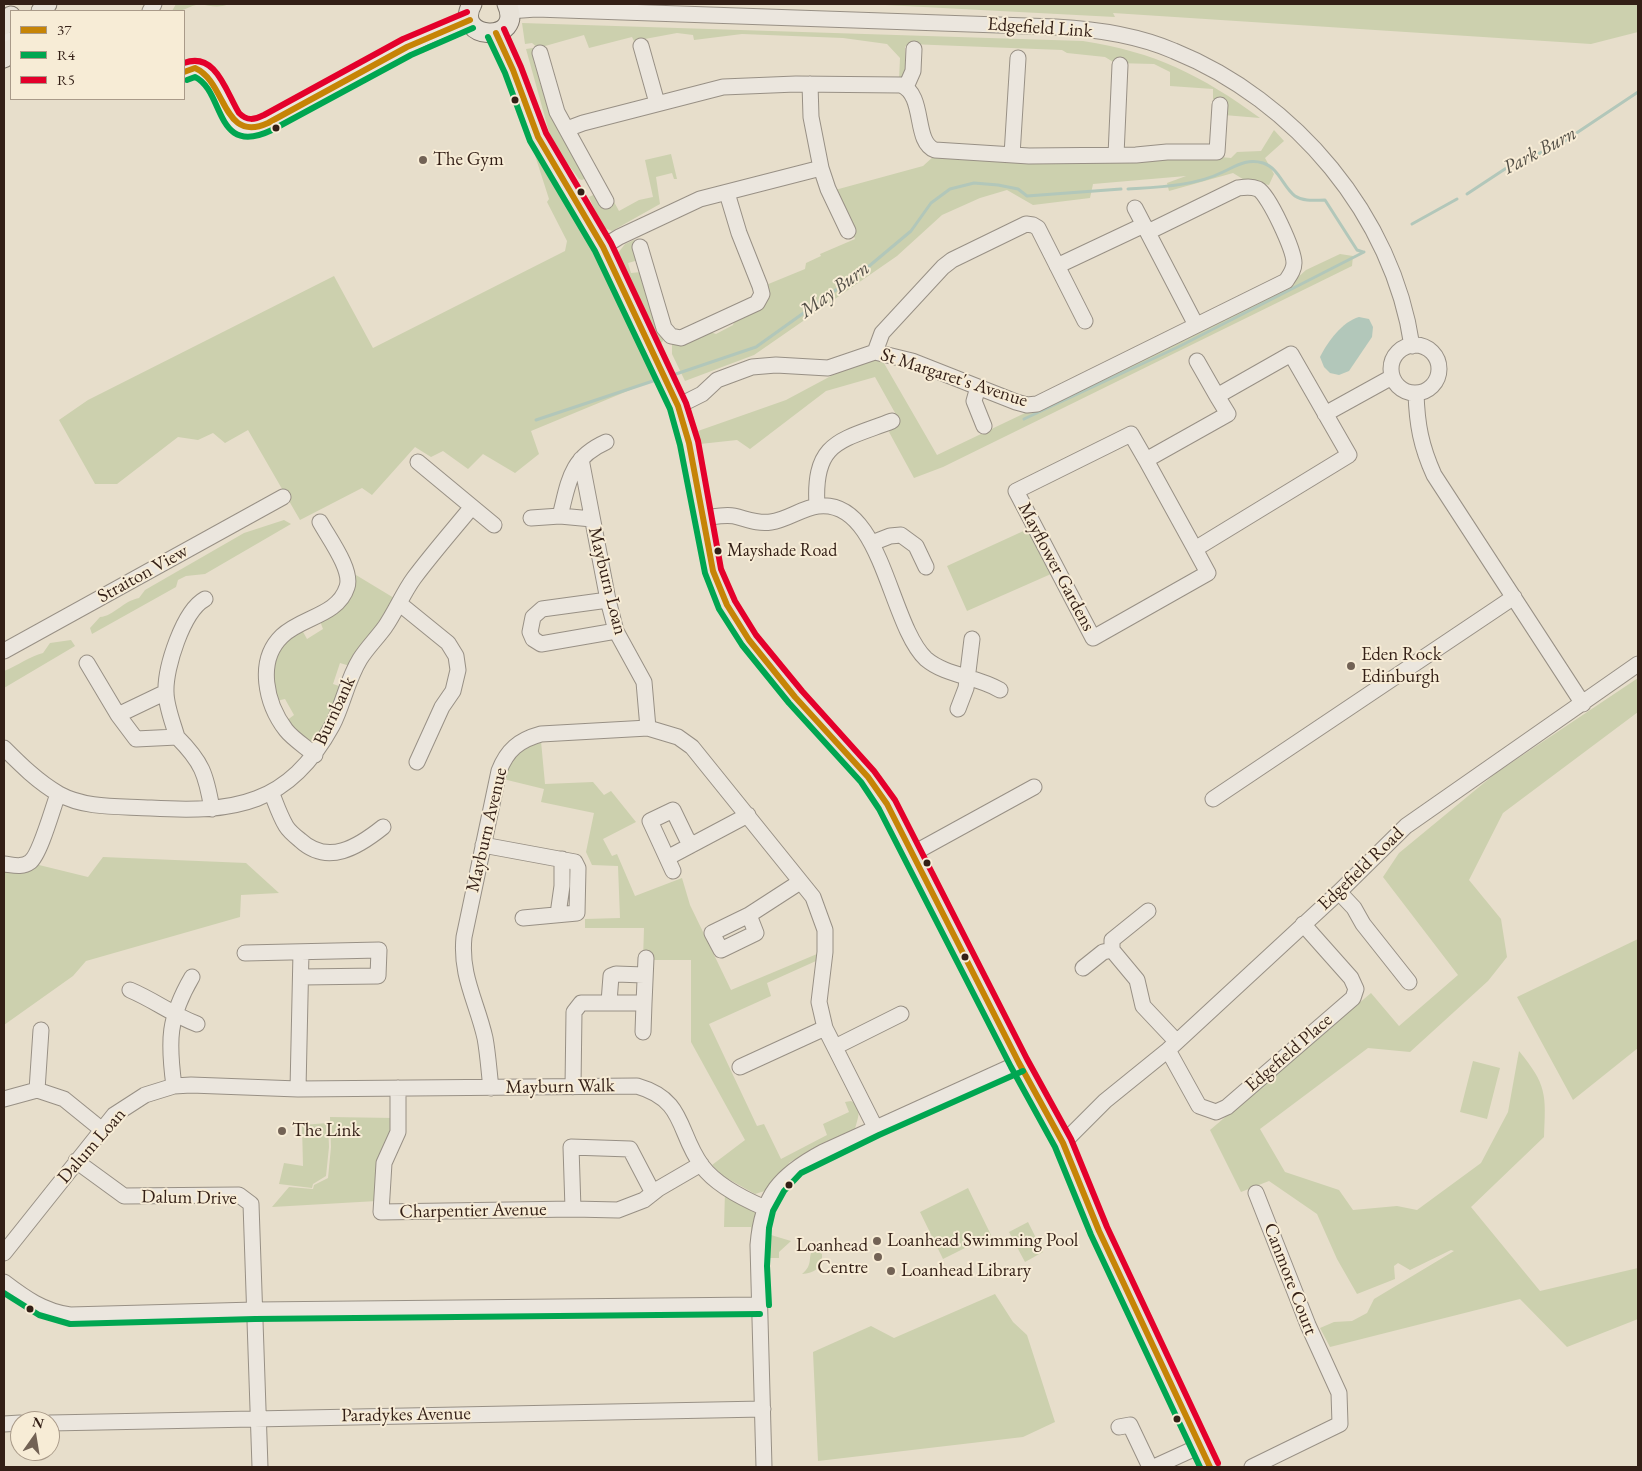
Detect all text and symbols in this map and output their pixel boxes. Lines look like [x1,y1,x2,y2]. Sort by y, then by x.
legend [10,10,185,100]
street label: Edgefield Link [987,13,1093,43]
text: 37 [57,20,71,39]
text: R4 [57,45,75,64]
text: R5 [57,70,75,89]
unlabelled marker [510,95,520,105]
water label: Park Burn [1499,122,1581,180]
unlabelled marker [271,123,281,133]
place label: The Gym [433,149,504,171]
marker: The Gym [417,154,429,166]
unlabelled marker [576,187,586,197]
water label: May Burn [795,257,875,323]
street label: St Margaret's Avenue [878,344,1030,412]
street label: Mayflower Gardens [1013,499,1099,635]
street label: Mayburn Loan [583,525,631,637]
street label: Straiton View [94,540,192,608]
place label: Mayshade Road [727,540,837,562]
marker: Mayshade Road [713,546,723,556]
place label: Eden Rock Edinburgh [1361,644,1442,688]
marker: Eden Rock Edinburgh [1345,660,1357,672]
street label: Burnbank [309,673,361,749]
street label: Mayburn Avenue [462,766,512,894]
street label: Edgefield Road [1313,822,1409,916]
unlabelled marker [922,858,932,868]
unlabelled marker [960,952,970,962]
street label: Edgefield Place [1241,1009,1337,1097]
street label: Mayburn Walk [505,1075,615,1099]
street label: Dalum Loan [53,1104,131,1188]
place label: The Link [292,1120,360,1142]
marker: The Link [276,1125,288,1137]
unlabelled marker [784,1180,794,1190]
street label: Dalum Drive [141,1186,237,1210]
street label: Charpentier Avenue [399,1198,547,1224]
street label: Canmore Court [1258,1220,1322,1338]
place label: Loanhead Swimming Pool [887,1230,1078,1252]
place label: Loanhead Centre [796,1235,868,1279]
marker: Loanhead Swimming Pool [871,1235,883,1247]
marker: Loanhead Centre [872,1251,884,1263]
place label: Loanhead Library [901,1260,1031,1282]
marker: Loanhead Library [885,1265,897,1277]
unlabelled marker [25,1304,35,1314]
street label: Paradykes Avenue [341,1402,471,1428]
north arrow [10,1411,60,1461]
text: N [31,1412,46,1432]
unlabelled marker [1172,1414,1182,1424]

